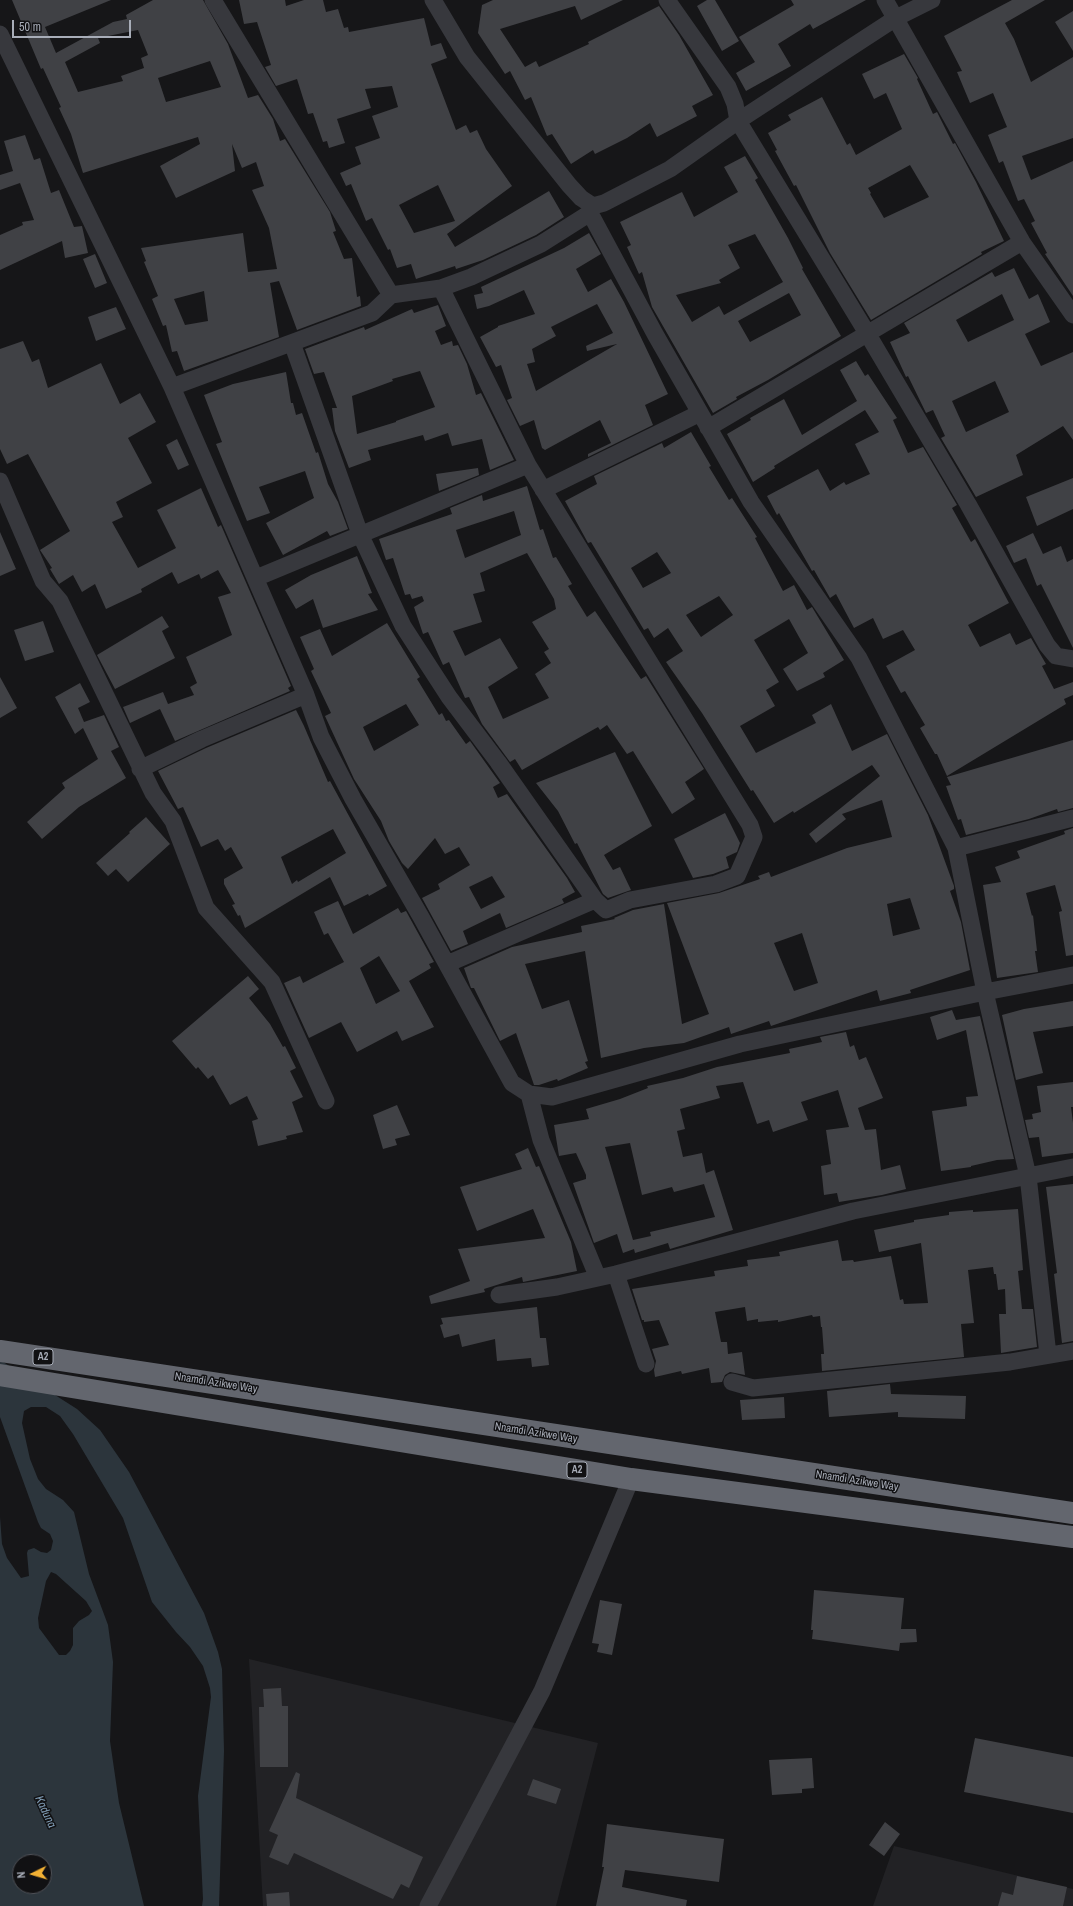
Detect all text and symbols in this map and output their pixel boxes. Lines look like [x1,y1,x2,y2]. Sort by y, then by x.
scale bar [14,12,133,38]
text: 50 m [19,19,41,35]
road number: A2 [33,1349,53,1365]
street label: Nnamdi Azikwe Way [174,1370,258,1396]
street label: Nnamdi Azikwe Way [494,1420,578,1446]
road number: A2 [567,1462,587,1478]
street label: Nnamdi Azikwe Way [815,1468,899,1494]
water label: Kaduna [31,1794,59,1830]
north arrow [12,1854,52,1894]
text: N [14,1871,28,1879]

